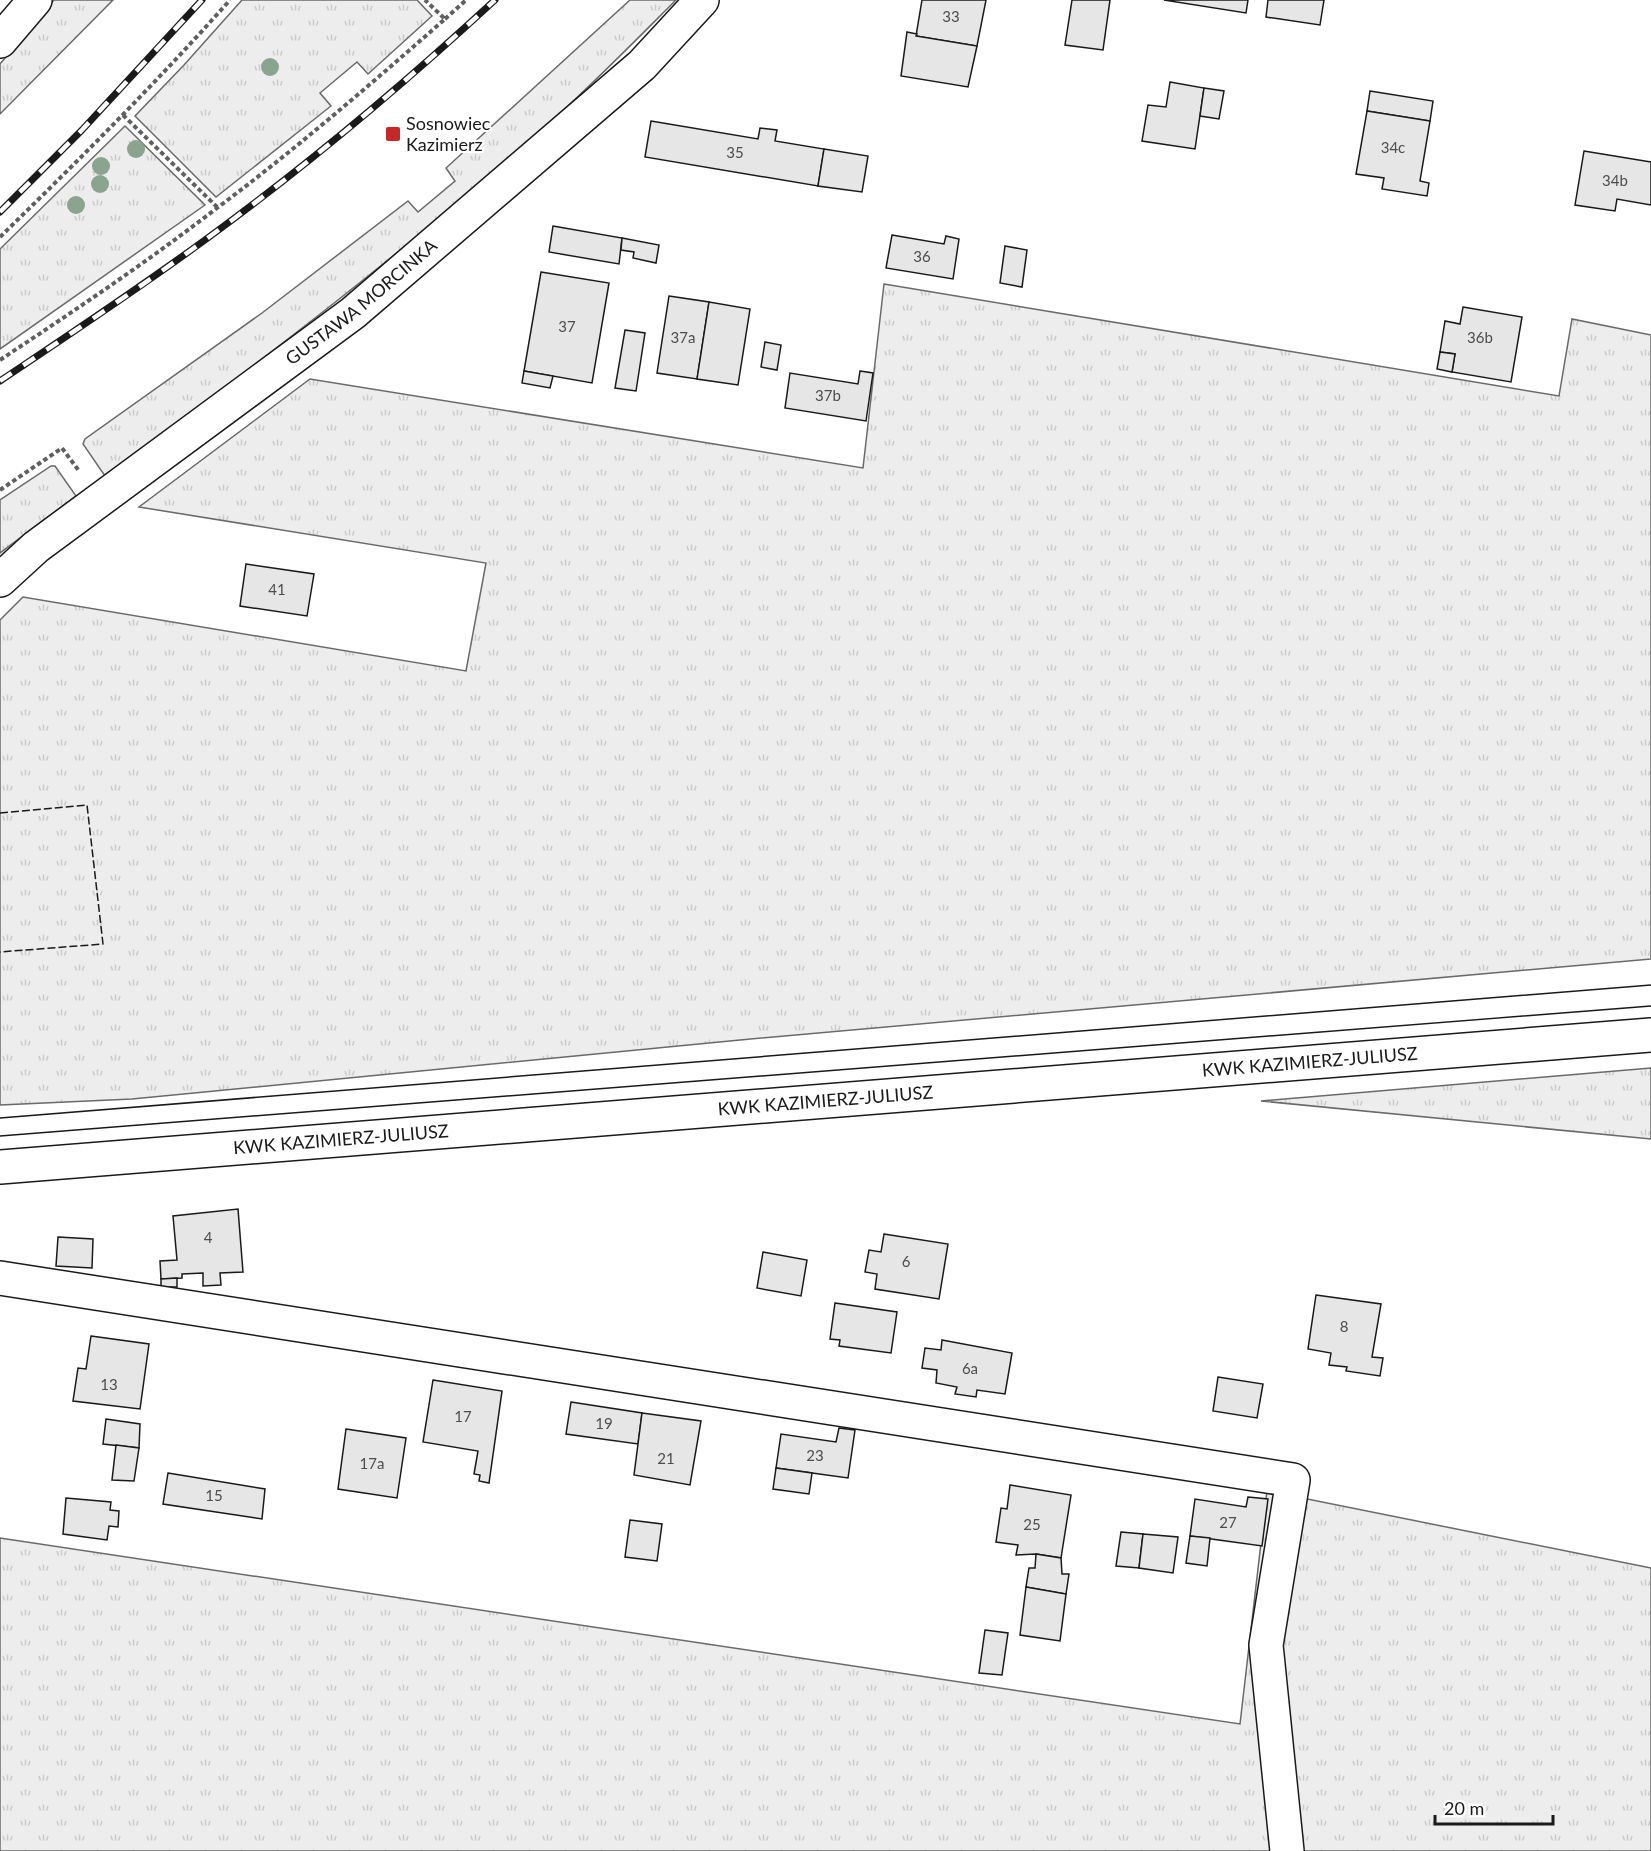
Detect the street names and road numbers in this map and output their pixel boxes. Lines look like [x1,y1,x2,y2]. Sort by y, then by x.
street label: GUSTAWA MORCINKA [281,233,442,369]
street label: KWK KAZIMIERZ-JULIUSZ [1201,1042,1418,1081]
street label: KWK KAZIMIERZ-JULIUSZ [717,1080,934,1120]
street label: KWK KAZIMIERZ-JULIUSZ [232,1119,450,1158]

